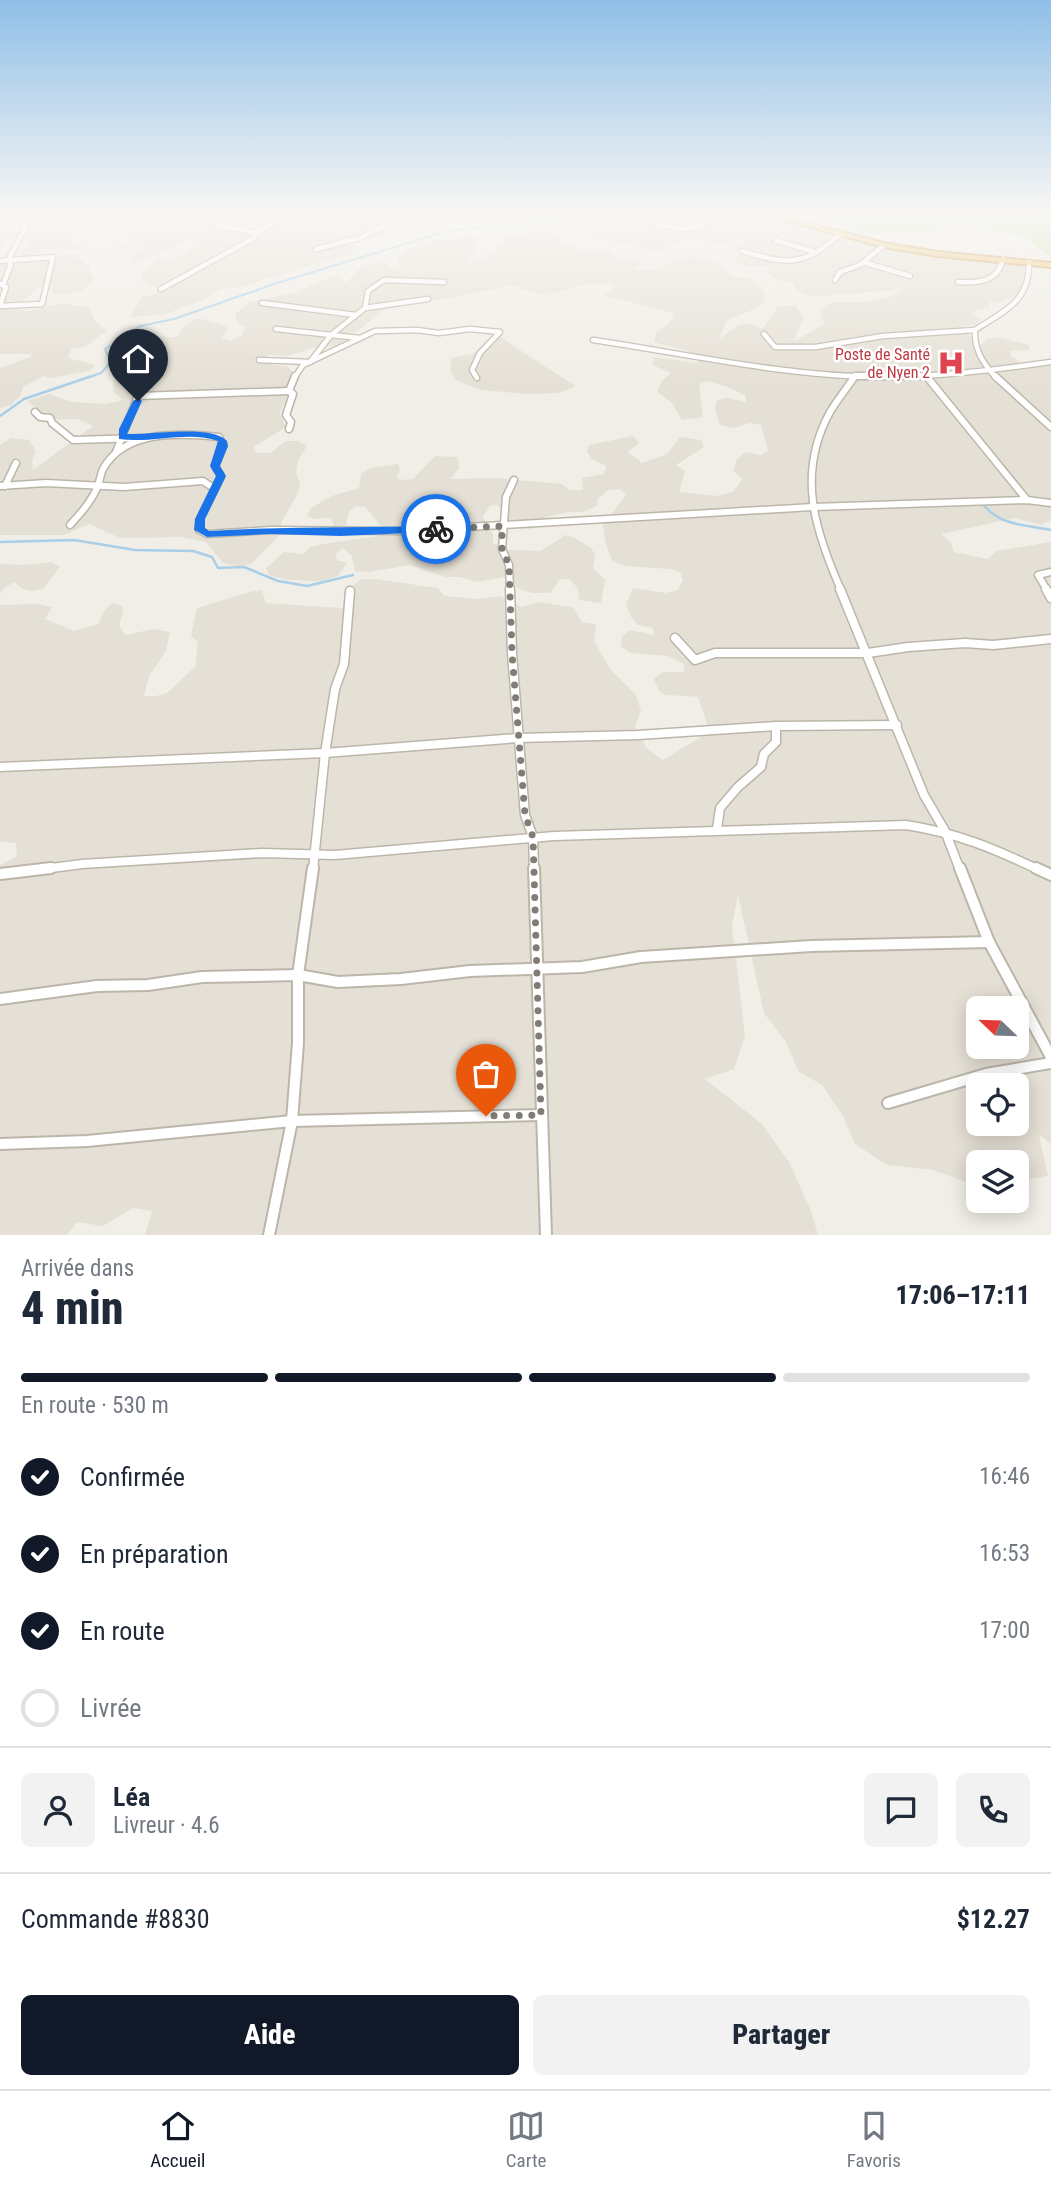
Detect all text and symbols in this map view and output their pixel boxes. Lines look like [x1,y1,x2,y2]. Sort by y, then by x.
pin [108,329,168,401]
icon: home [119,340,157,378]
place label: Poste de Santé de Nyen 2 [835,345,930,382]
hospital icon: Poste de Santé de Nyen 2 [936,348,966,378]
courier [401,494,471,564]
icon: bike [417,510,455,548]
north arrow [966,996,1029,1059]
map controls [966,996,1029,1213]
pin [456,1044,516,1116]
icon: bag [467,1055,505,1093]
button: locate [966,1073,1029,1136]
button: layers [966,1150,1029,1213]
text: Arrivée dans [21,1255,134,1282]
text: 17:06–17:11 [896,1280,1030,1310]
text: 4 min [21,1281,124,1335]
text: En route · 530 m [21,1392,169,1419]
icon: check [21,1458,59,1496]
text: Confirmée [80,1462,185,1492]
text: 16:46 [979,1463,1030,1490]
icon: check [21,1535,59,1573]
text: En préparation [80,1539,229,1569]
text: 16:53 [979,1540,1030,1567]
icon: check [21,1612,59,1650]
text: En route [80,1616,165,1646]
text: 17:00 [979,1617,1030,1644]
text: Livrée [80,1693,142,1723]
button: person [21,1773,95,1847]
button: chat [864,1773,938,1847]
button: phone [956,1773,1030,1847]
text: Léa [113,1782,150,1812]
text: Livreur · 4.6 [113,1812,220,1839]
text: Commande #8830 [21,1904,210,1934]
text: $12.27 [957,1904,1030,1934]
button: Aide [21,1995,519,2075]
button: Partager [533,1995,1030,2075]
tab: Accueil [150,2107,205,2172]
tab: Carte [506,2107,546,2172]
tab: Favoris [847,2107,901,2172]

